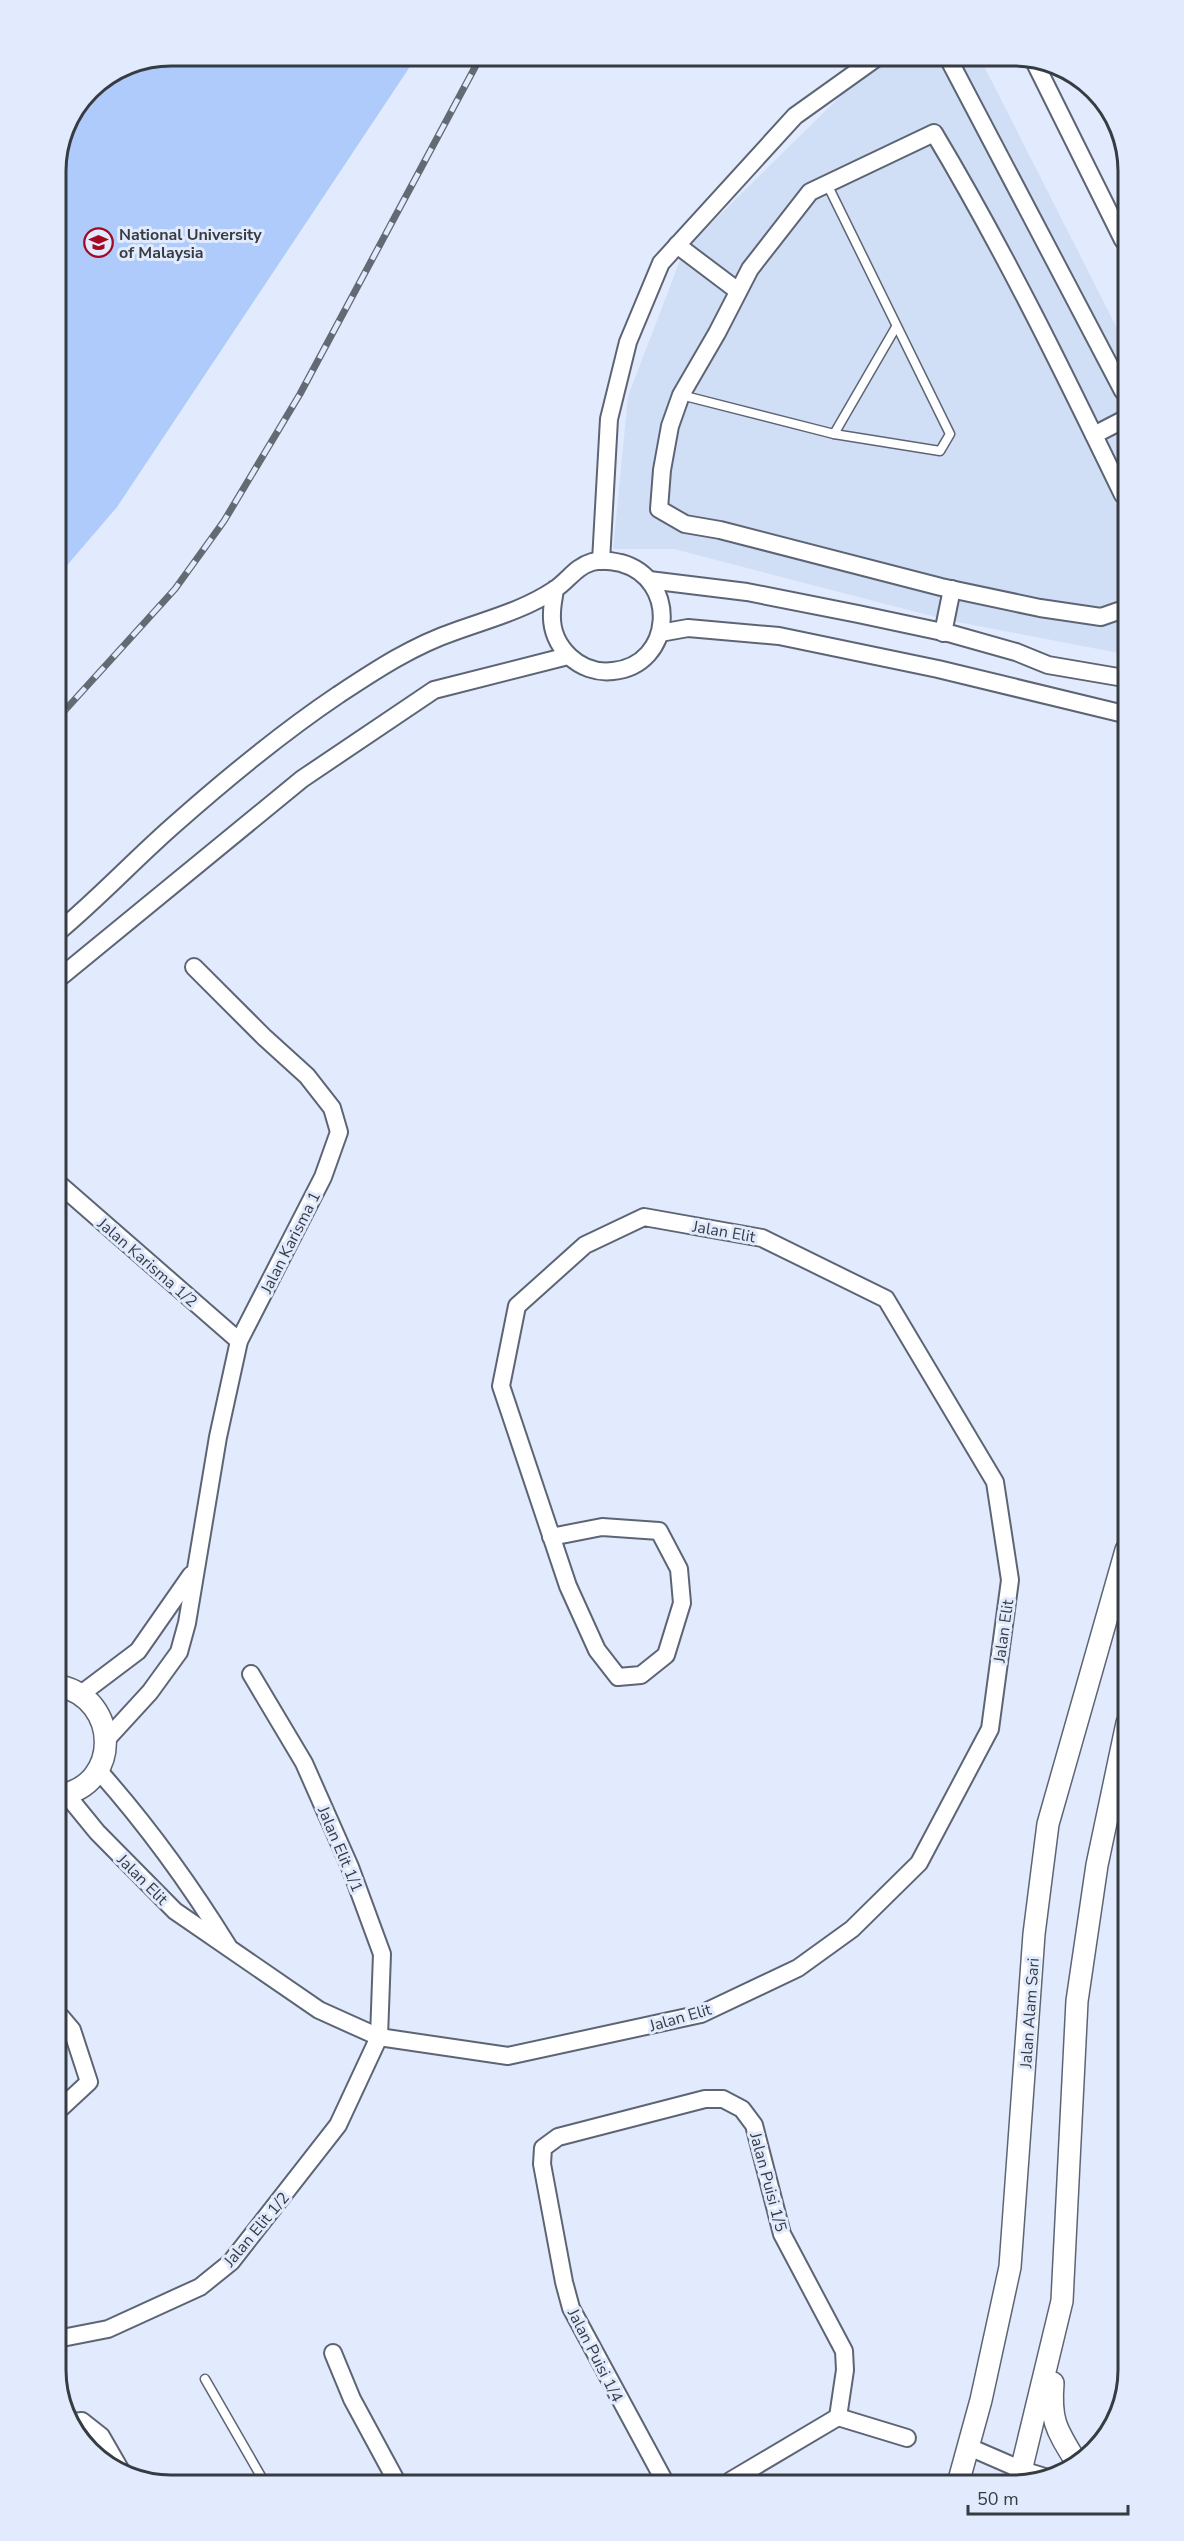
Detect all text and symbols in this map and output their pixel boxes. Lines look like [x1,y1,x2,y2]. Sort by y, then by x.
place label: National University of Malaysia [119,224,262,264]
school or university icon: National University of Malaysia [82,227,114,259]
street label: Jalan Karisma 1 [255,1188,326,1298]
street label: Jalan Karisma 1/2 [92,1213,202,1312]
street label: Jalan Elit [690,1215,757,1248]
street label: Jalan Elit [989,1598,1019,1665]
street label: Jalan Elit 1/1 [312,1802,368,1896]
street label: Jalan Elit [111,1849,173,1910]
street label: Jalan Alam Sari [1015,1957,1045,2070]
street label: Jalan Elit [646,1999,714,2038]
street label: Jalan Puisi 1/5 [744,2129,792,2234]
street label: Jalan Elit 1/2 [218,2188,295,2272]
street label: Jalan Puisi 1/4 [562,2304,628,2406]
scale bar [968,2478,1128,2516]
text: 50 m [977,2487,1019,2511]

